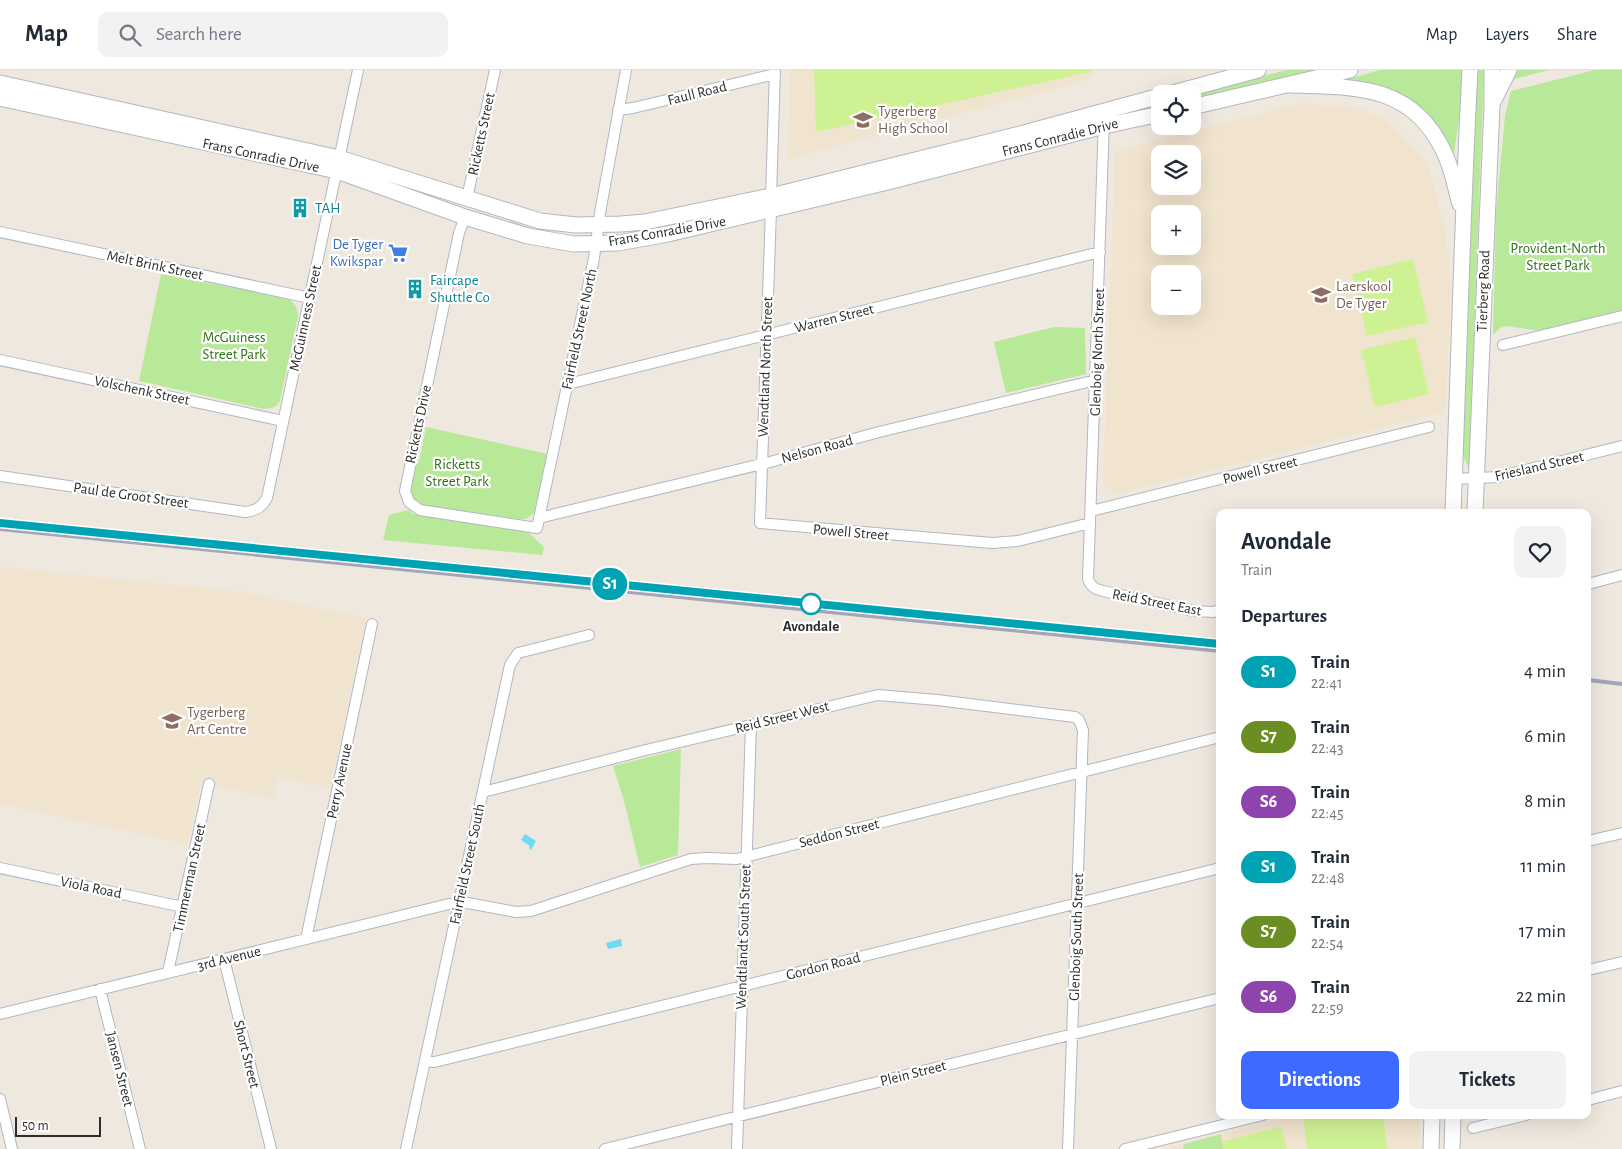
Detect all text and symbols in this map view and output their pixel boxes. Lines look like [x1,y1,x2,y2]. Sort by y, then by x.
search box [98,12,448,57]
icon: search [116,21,144,49]
text: Map [25,22,68,46]
text: Search here [156,25,242,44]
text: Map [1426,26,1457,44]
text: Layers [1485,26,1529,44]
text: Share [1557,26,1597,44]
street label: Faull Road [666,79,728,108]
map controls [1151,85,1201,315]
button: locate [1151,85,1201,135]
street label: Ricketts Street [465,91,498,177]
place label: Tygerberg High School [878,104,948,136]
school or university icon: Tygerberg High School [852,109,874,131]
street label: Frans Conradie Drive [1001,116,1120,159]
street label: Frans Conradie Drive [201,136,321,175]
button: layers [1151,145,1201,195]
building icon: TAH [289,197,311,219]
place label: TAH [315,201,340,216]
button: + [1151,205,1201,255]
street label: Frans Conradie Drive [607,214,727,249]
place label: De Tyger Kwikspar [330,237,383,269]
park label: Provident-North Street Park [1510,241,1606,273]
supermarket icon: De Tyger Kwikspar [387,242,409,264]
street label: Melt Brink Street [105,248,205,283]
street label: Tierberg Road [1475,250,1492,332]
street label: McGuinness Street [287,263,324,373]
button: − [1151,265,1201,315]
street label: Fairfield Street North [559,267,600,391]
place label: Faircape Shuttle Co [430,273,490,305]
building icon: Faircape Shuttle Co [404,278,426,300]
place label: Laerskool De Tyger [1336,279,1392,311]
school or university icon: Laerskool De Tyger [1310,284,1332,306]
street label: Glenboig North Street [1088,288,1107,416]
street label: Wendtland North Street [756,296,775,438]
street label: Warren Street [793,301,876,336]
park label: McGuiness Street Park [202,330,266,362]
street label: Volschenk Street [93,373,191,408]
street label: Ricketts Drive [403,383,434,465]
street label: Nelson Road [780,433,855,466]
street label: Friesland Street [1493,449,1585,484]
street label: Powell Street [1221,454,1299,487]
park label: Ricketts Street Park [425,457,489,489]
street label: Paul de Groot Street [72,480,190,511]
street label: Powell Street [812,522,890,543]
button: heart [1514,526,1566,578]
text: Avondale [1241,530,1331,554]
text: Train [1241,562,1272,578]
line badge: S1 [588,568,632,600]
text: S1 [602,575,618,593]
street label: Reid Street East [1111,586,1203,619]
marker: Avondale [800,593,822,615]
text: Departures [1241,607,1327,626]
place label: Avondale [783,619,839,634]
text: Train [1311,653,1350,672]
text: 4 min [1524,662,1566,681]
text: S1 [1261,663,1276,681]
text: 22:41 [1311,675,1342,691]
street label: Reid Street West [734,699,831,736]
place label: Tygerberg Art Centre [187,705,246,737]
school or university icon: Tygerberg Art Centre [161,710,183,732]
text: Train [1311,718,1350,737]
text: 6 min [1524,727,1566,746]
text: S7 [1260,728,1277,746]
text: 22:43 [1311,740,1344,756]
street label: Perry Avenue [324,742,355,820]
text: Train [1311,783,1350,802]
text: 8 min [1524,792,1566,811]
text: S6 [1260,793,1277,811]
street label: Fairfield Street South [447,802,488,926]
text: 22:45 [1311,805,1344,821]
street label: Seddon Street [798,816,881,851]
street label: Timmerman Street [171,822,208,934]
text: Train [1311,848,1350,867]
text: 11 min [1520,857,1566,876]
text: S1 [1261,858,1276,876]
street label: Wendtlandt South Street [733,864,754,1010]
text: 22:48 [1311,870,1345,886]
street label: Glenboig South Street [1067,873,1086,1001]
street label: Viola Road [59,874,123,901]
text: Train [1311,913,1350,932]
text: 17 min [1519,922,1566,941]
text: S7 [1260,923,1277,941]
text: 22:54 [1311,935,1344,951]
street label: 3rd Avenue [196,943,263,974]
street label: Gordon Road [785,950,862,983]
text: Train [1311,978,1350,997]
text: 22 min [1516,987,1566,1006]
text: S6 [1260,988,1277,1006]
text: 22:59 [1311,1000,1343,1016]
street label: Short Street [231,1019,262,1090]
street label: Jansen Street [103,1030,136,1108]
button: Directions [1241,1051,1399,1109]
button: Tickets [1409,1051,1566,1109]
street label: Plein Street [879,1058,948,1089]
scale bar [15,1114,101,1137]
text: 50 m [22,1119,49,1133]

